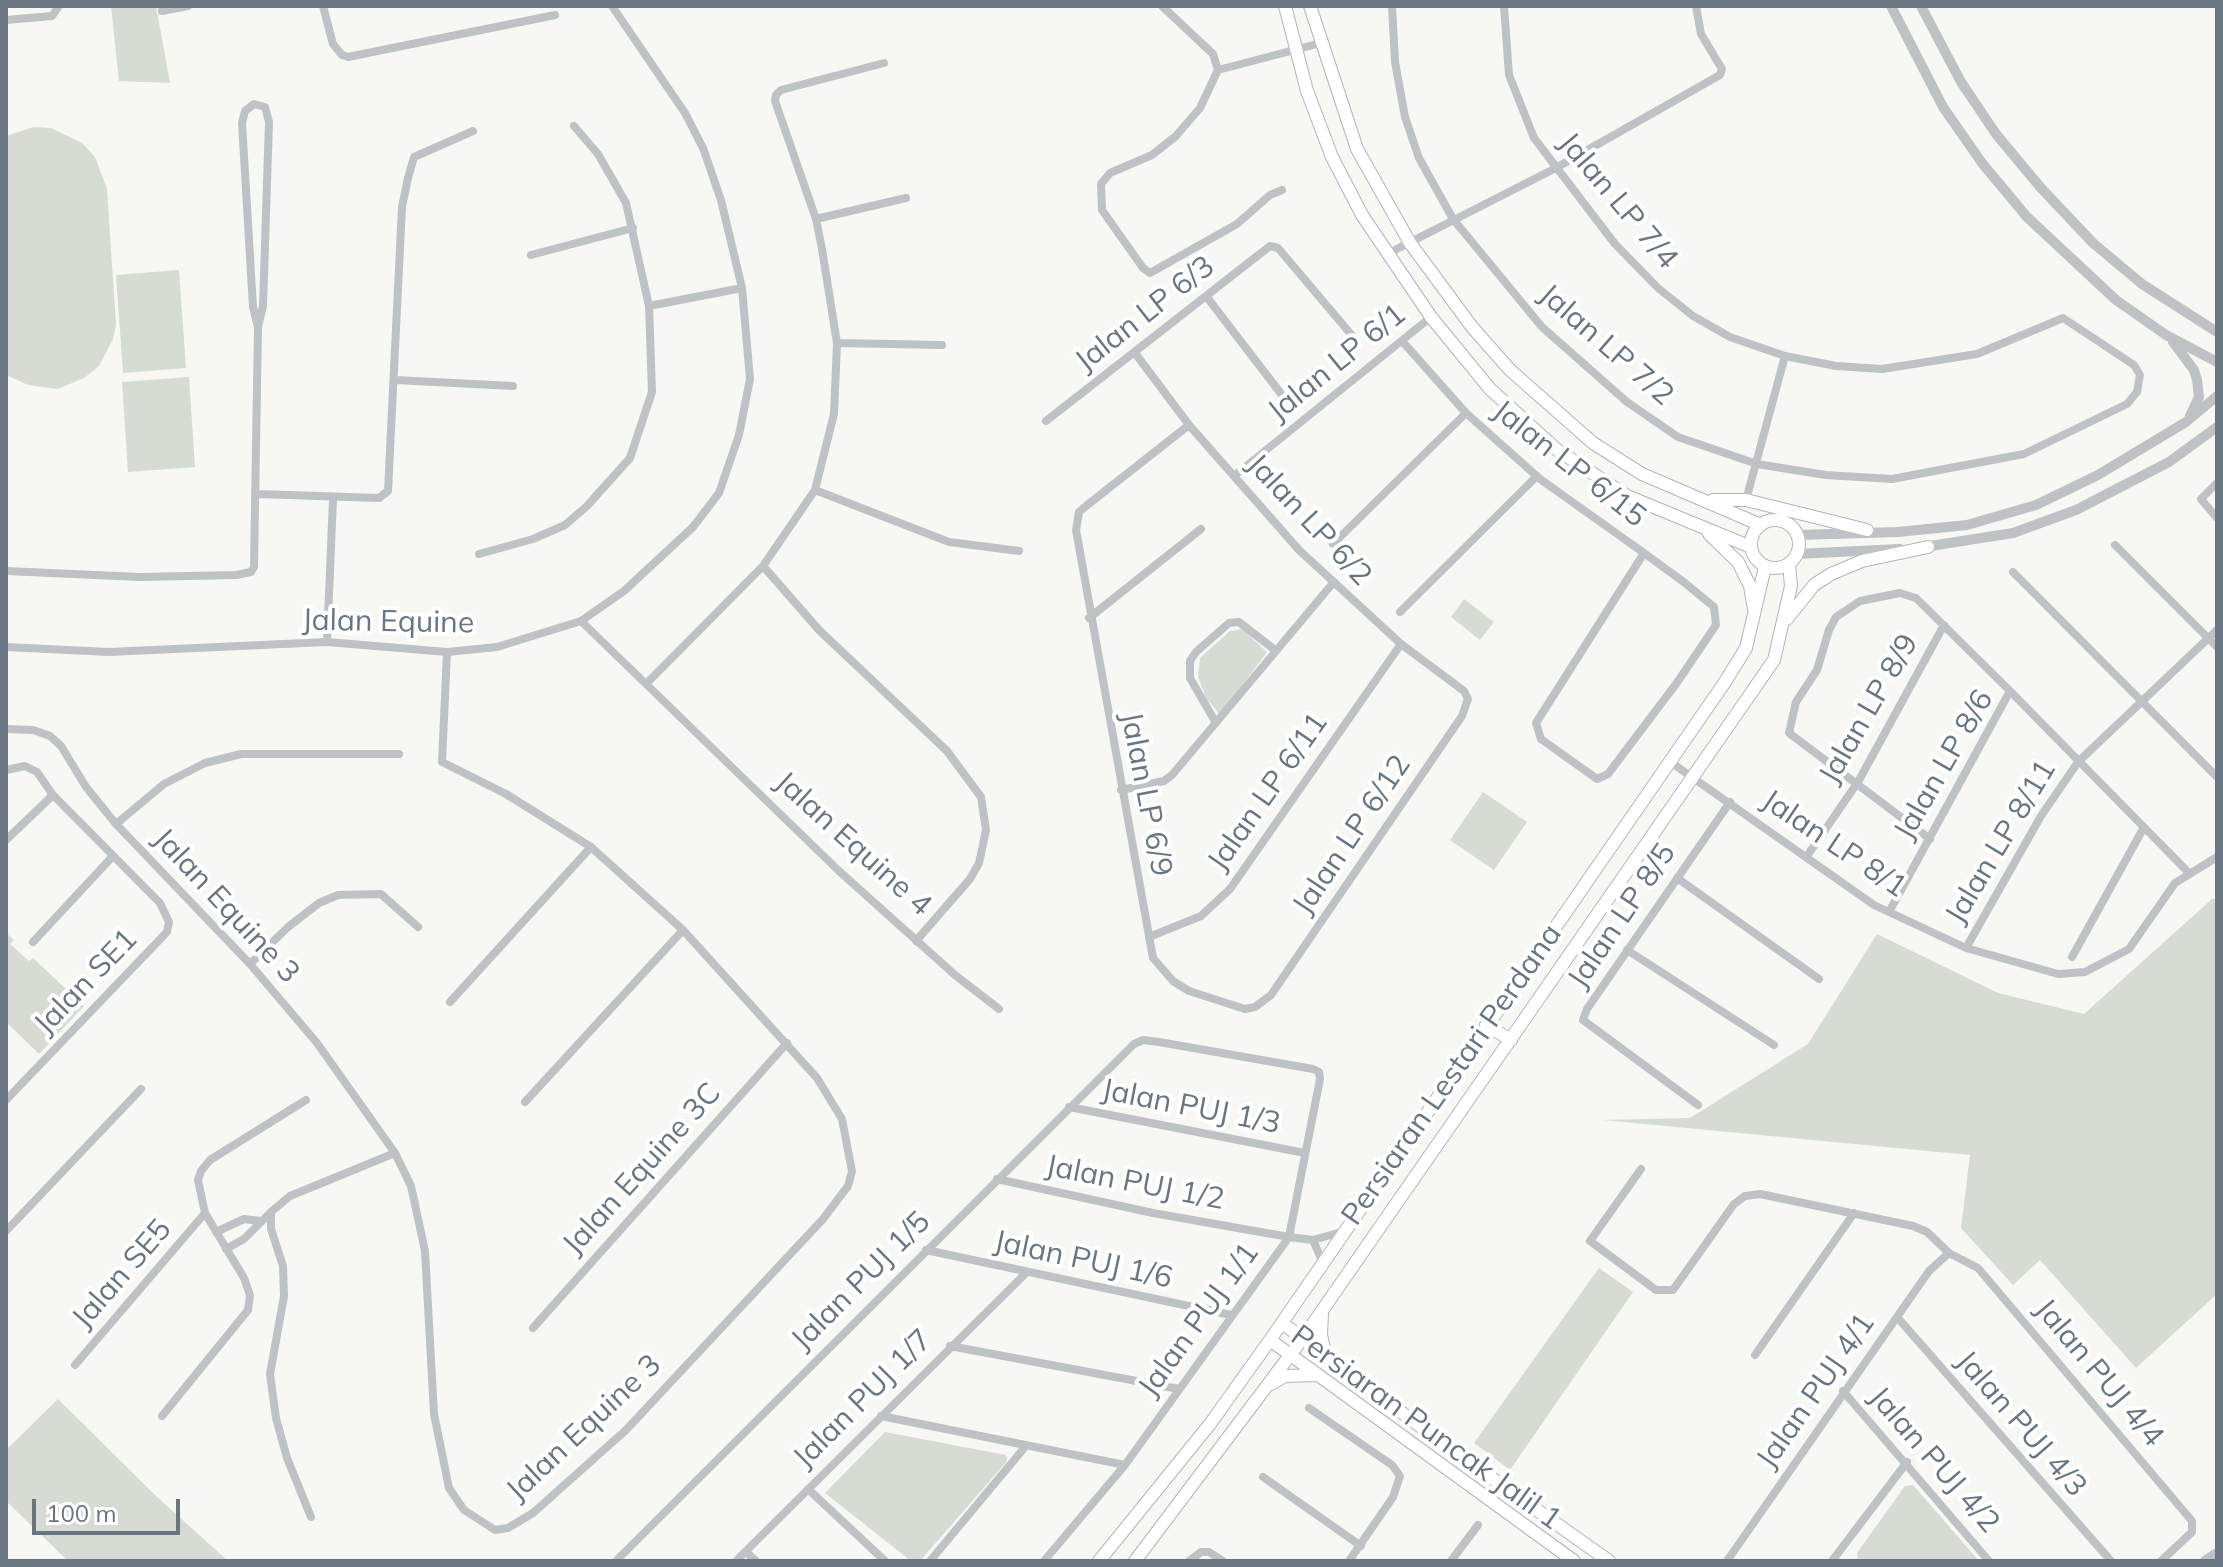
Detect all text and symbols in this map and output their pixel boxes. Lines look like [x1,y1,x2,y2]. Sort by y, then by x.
street label: Jalan LP 7/4 [1551,126,1685,276]
street label: Jalan LP 6/3 [1068,248,1222,380]
street label: Jalan LP 7/2 [1531,277,1681,413]
street label: Jalan LP 6/1 [1261,297,1413,429]
street label: Jalan LP 6/15 [1485,393,1653,535]
street label: Jalan LP 6/2 [1239,447,1379,593]
street label: Jalan Equine [302,602,474,642]
street label: Jalan LP 8/9 [1812,628,1926,790]
street label: Jalan LP 8/6 [1887,684,2001,846]
street label: Jalan LP 6/11 [1200,706,1336,878]
street label: Jalan LP 6/9 [1112,709,1180,879]
street label: Jalan LP 6/12 [1285,748,1419,922]
street label: Jalan LP 8/11 [1938,754,2064,930]
street label: Jalan Equine 4 [767,764,939,924]
street label: Jalan LP 8/1 [1755,782,1913,906]
street label: Jalan Equine 3 [145,821,307,991]
street label: Jalan LP 8/5 [1560,837,1684,995]
street label: Persiaran Lestari Perdana [1334,918,1570,1232]
street label: Jalan SE1 [27,922,145,1042]
street label: Jalan PUJ 1/3 [1099,1072,1283,1142]
street label: Jalan Equine 3C [555,1076,729,1262]
street label: Jalan PUJ 1/2 [1043,1148,1227,1218]
street label: Jalan PUJ 1/5 [784,1204,938,1358]
street label: Jalan SE5 [65,1212,179,1336]
street label: Jalan PUJ 1/6 [991,1224,1175,1296]
street label: Jalan PUJ 1/1 [1131,1236,1267,1404]
street label: Jalan PUJ 4/4 [2027,1292,2171,1454]
street label: Jalan PUJ 4/1 [1749,1306,1883,1476]
street label: Persiaran Puncak Jalil 1 [1284,1318,1568,1538]
street label: Jalan PUJ 1/7 [786,1322,940,1476]
street label: Jalan PUJ 4/3 [1948,1344,2094,1504]
street label: Jalan Equine 3 [499,1347,669,1509]
street label: Jalan PUJ 4/2 [1861,1380,2007,1540]
scale bar [36,1483,184,1533]
text: 100 m [46,1498,117,1528]

